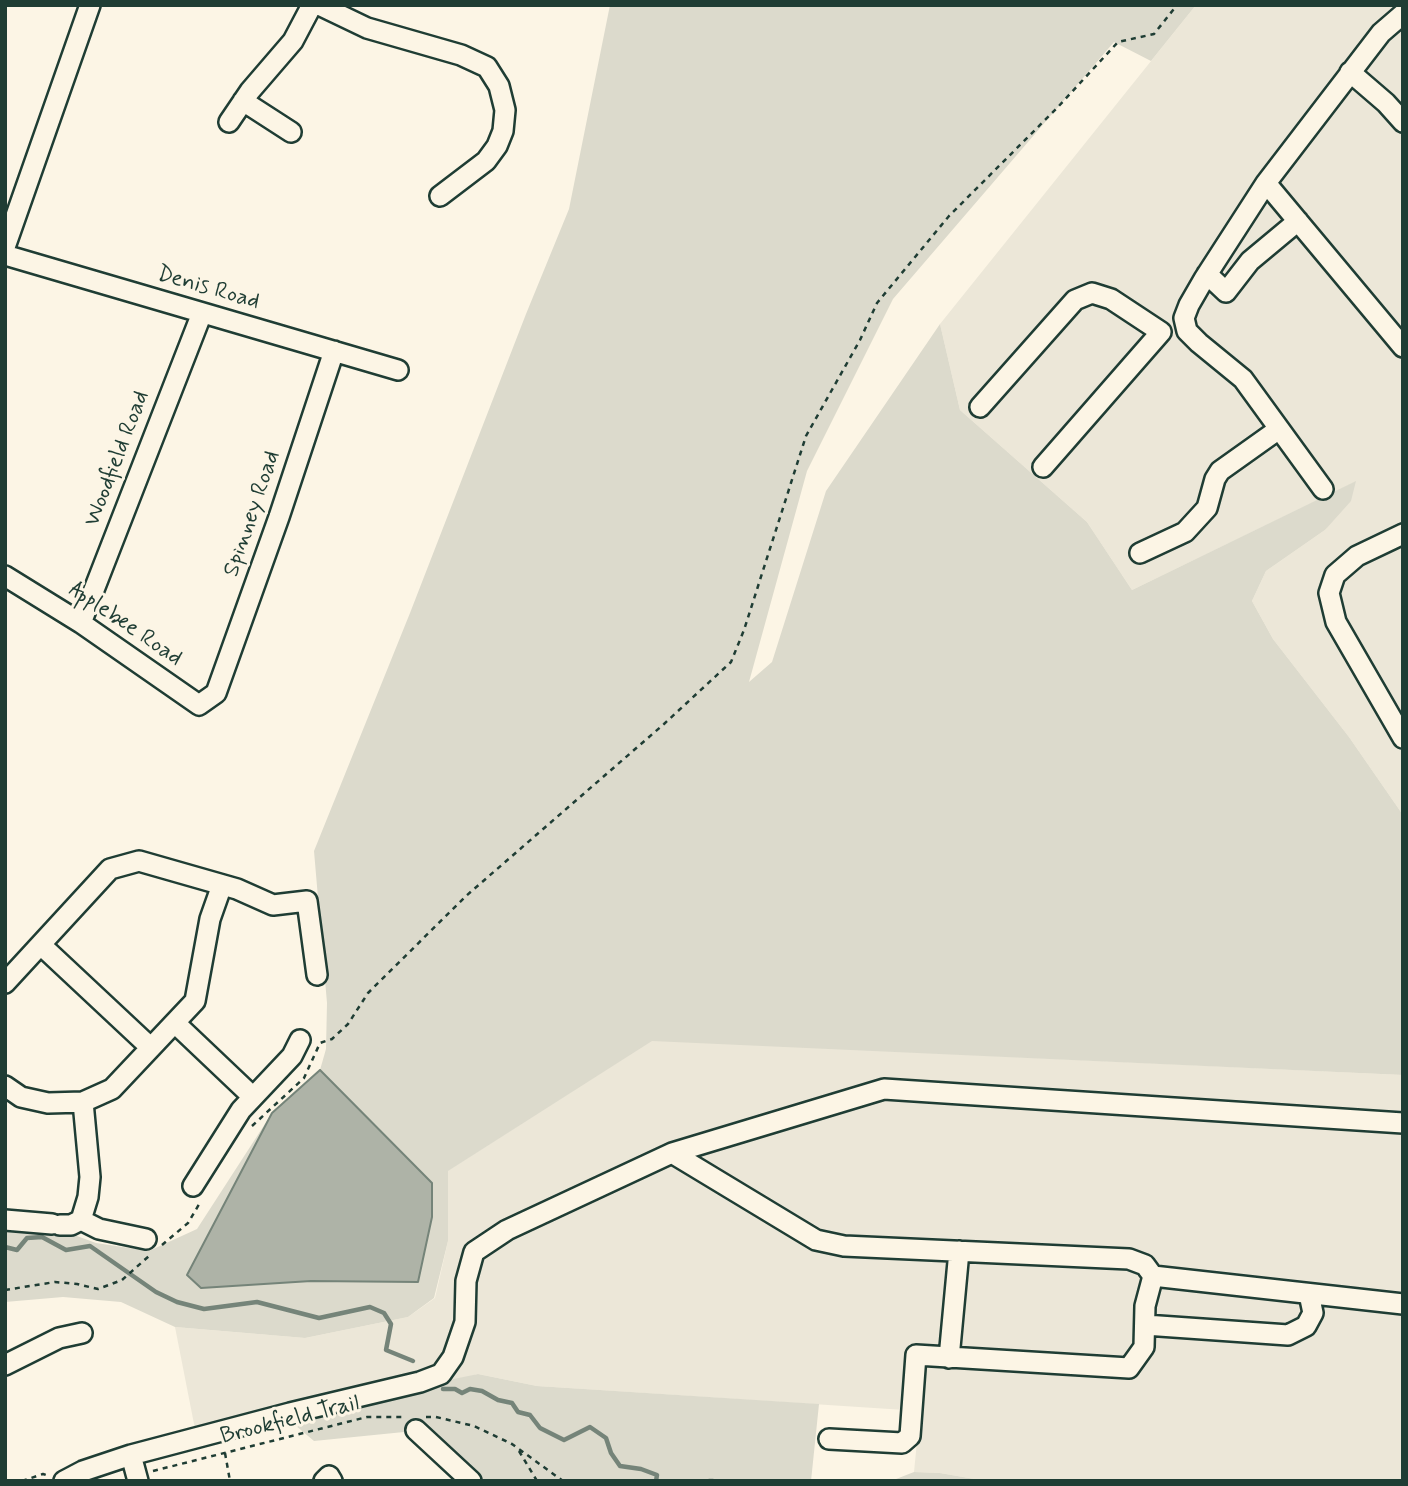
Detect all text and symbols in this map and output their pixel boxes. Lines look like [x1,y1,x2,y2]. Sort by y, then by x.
street label: Denis Road [153,261,263,317]
street label: Woodfield Road [79,387,157,531]
street label: Spinney Road [219,447,287,581]
street label: Applebee Road [63,577,187,673]
street label: Brookfield Trail [218,1390,362,1452]

